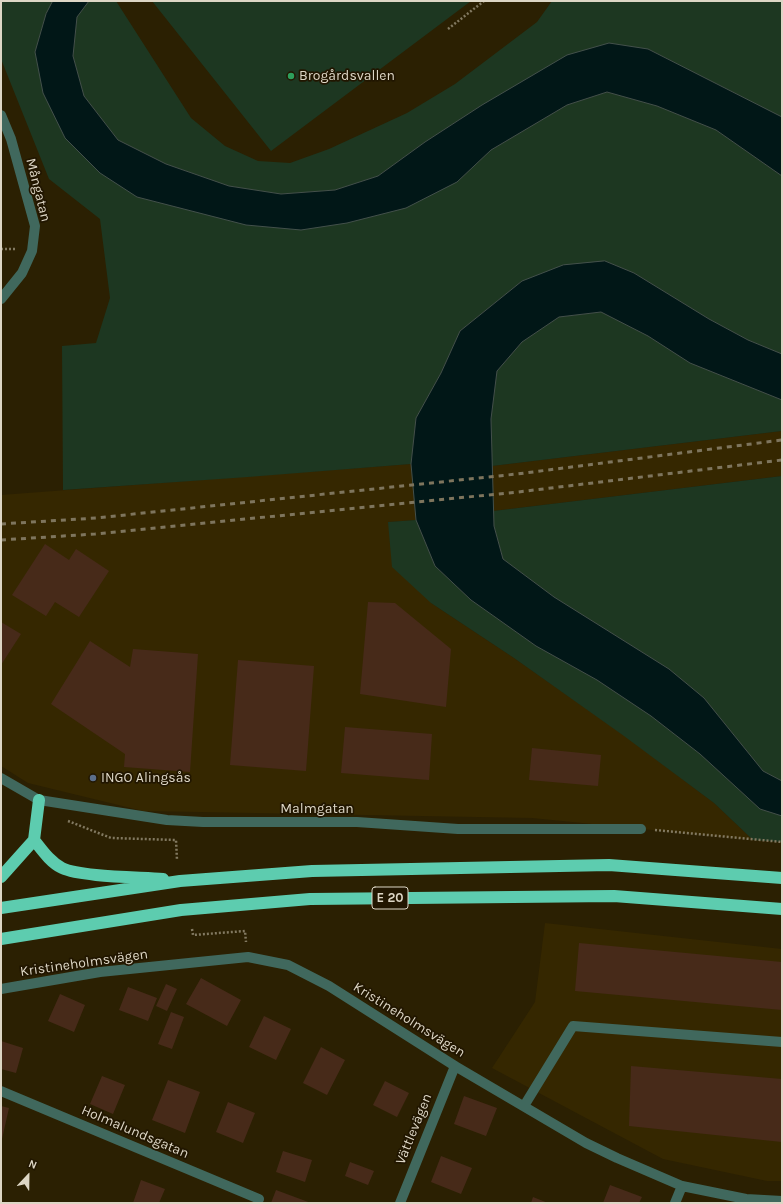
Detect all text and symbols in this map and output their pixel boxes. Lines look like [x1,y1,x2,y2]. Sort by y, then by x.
place label: Brogårdsvallen [299,68,395,84]
marker: Brogårdsvallen [286,71,296,81]
street label: Mångatan [22,156,54,224]
place label: INGO Alingsås [101,770,191,786]
marker: INGO Alingsås [88,773,98,783]
street label: Malmgatan [280,801,354,817]
road number: E 20 [372,887,408,909]
street label: Kristineholmsvägen [19,946,149,980]
street label: Kristineholmsvägen [350,979,468,1061]
street label: Vättlevägen [392,1091,436,1167]
street label: Holmalundsgatan [79,1102,191,1162]
north arrow [8,1156,48,1196]
text: N [27,1157,39,1172]

